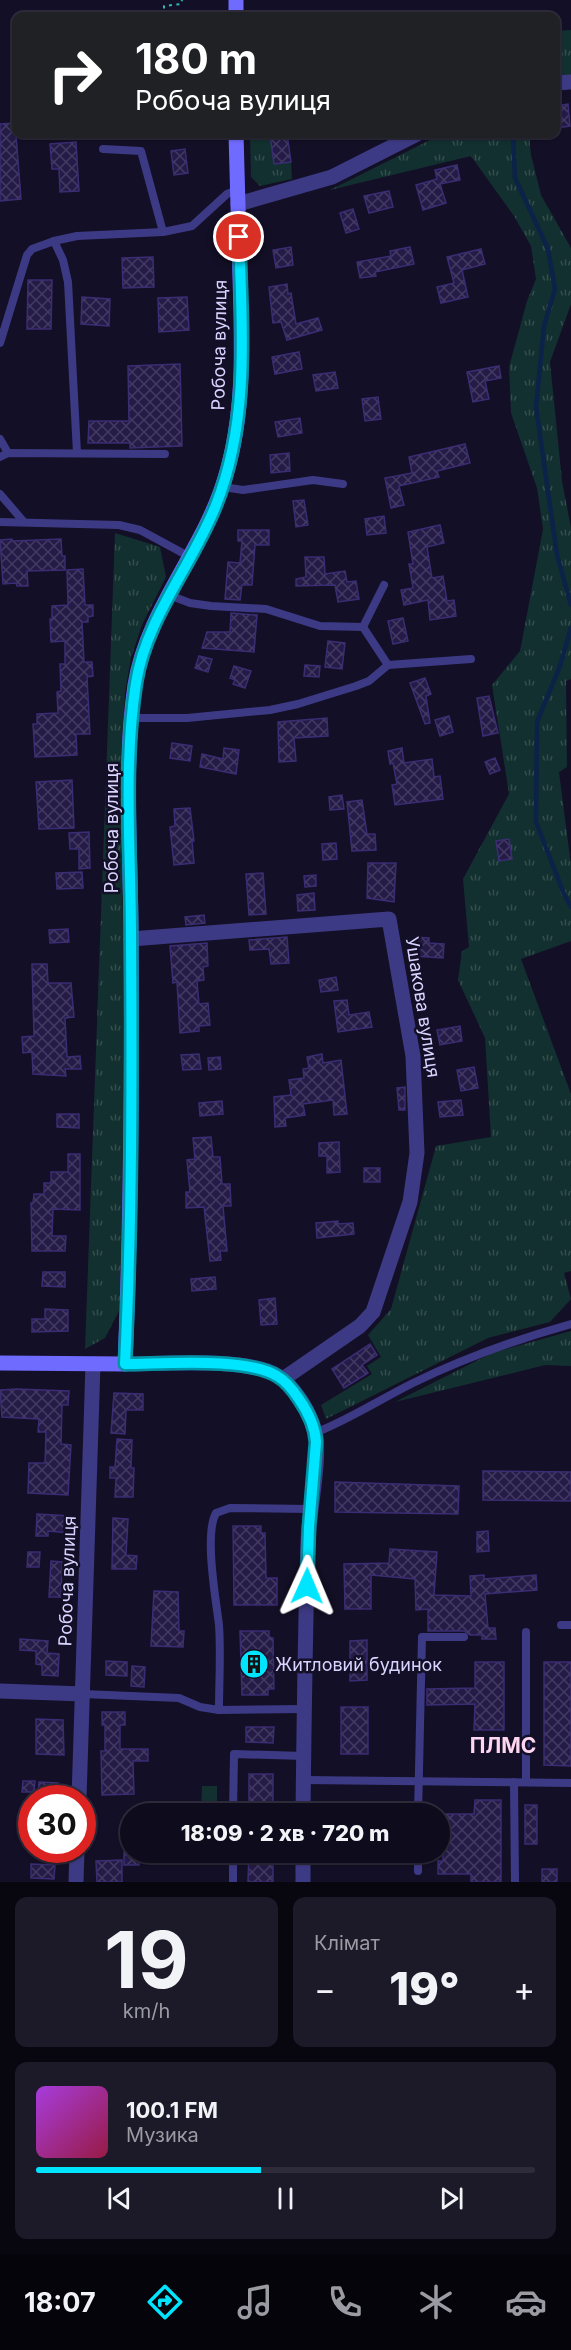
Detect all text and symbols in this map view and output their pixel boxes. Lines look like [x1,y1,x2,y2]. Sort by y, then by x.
text: 180 m [135,33,257,84]
icon: right [36,36,114,114]
text: Робоча вулиця [135,84,331,117]
pin [213,211,264,262]
icon: arrive [222,220,255,253]
street label: Робоча вулиця [207,280,231,410]
street label: Робоча вулиця [101,763,122,893]
street label: Ушакова вулиця [402,935,444,1079]
street label: Робоча вулиця [54,1515,80,1647]
position arrow [275,1554,339,1618]
building icon: Житловий будинок [238,1648,270,1680]
place label: Житловий будинок [275,1654,442,1675]
district label: ПЛМС [470,1733,536,1758]
speed limit sign: 30 [18,1785,96,1863]
text: 18:09 · 2 хв · 720 m [181,1820,389,1846]
text: 19 [104,1912,189,2007]
text: Клімат [314,1931,380,1955]
text: 19° [389,1961,460,2016]
text: − [314,1969,336,2009]
text: + [513,1969,535,2009]
text: km/h [123,1999,170,2023]
text: 100.1 FM [126,2097,218,2123]
text: Музика [126,2123,199,2147]
icon: previous [103,2182,136,2215]
icon: pause [269,2182,302,2215]
icon: next [435,2182,468,2215]
icon: directions [144,2281,186,2323]
icon: music [234,2281,276,2323]
icon: phone [324,2281,366,2323]
icon: climate [415,2281,457,2323]
icon: car [505,2281,547,2323]
text: 18:07 [24,2286,96,2319]

